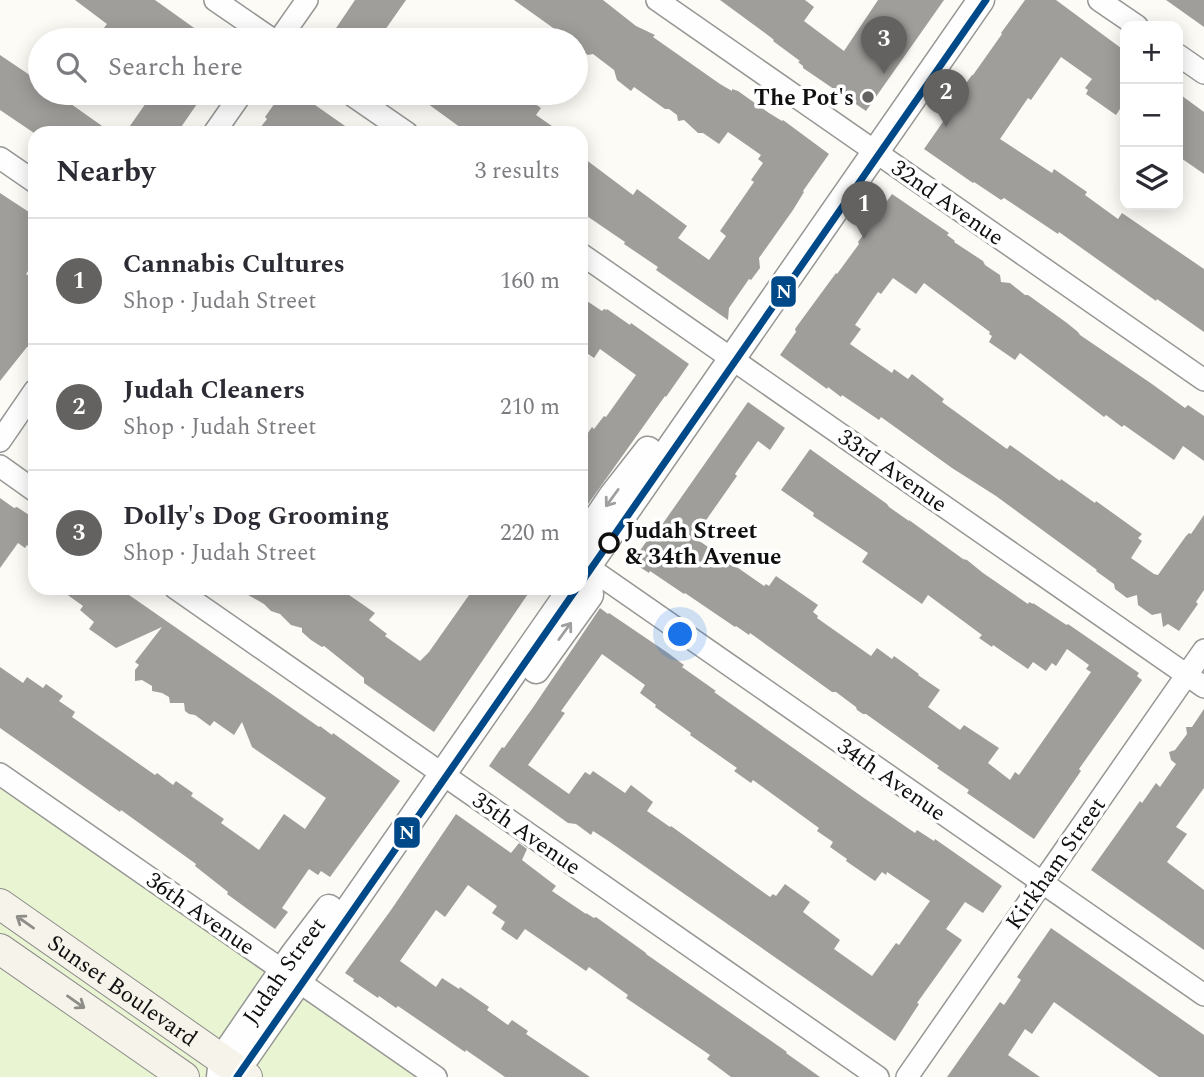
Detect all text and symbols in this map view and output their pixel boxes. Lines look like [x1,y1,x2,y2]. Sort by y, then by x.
pin: 3 [861,16,907,74]
map controls [1120,21,1183,210]
button: + [1120,21,1183,84]
search box [28,28,588,105]
text: Search here [108,47,243,87]
icon: search [52,48,90,86]
pin: 2 [923,69,969,127]
place label: The Pot's [754,81,854,116]
button: − [1120,84,1183,147]
marker: The Pot's [860,89,876,105]
button: layers [1120,147,1183,210]
text: Nearby [56,149,155,195]
street label: 32nd Avenue [883,151,1011,255]
text: 3 results [475,154,560,189]
pin: 1 [841,181,887,239]
text: Cannabis Cultures [123,244,345,284]
text: 1 [73,264,85,299]
text: 160 m [500,264,560,299]
line badge: N [770,275,797,308]
text: N [776,278,792,307]
text: Shop · Judah Street [123,284,316,319]
text: Judah Cleaners [123,370,305,410]
text: 2 [73,390,85,425]
text: 210 m [500,390,560,425]
text: Shop · Judah Street [123,410,316,445]
street label: 33rd Avenue [830,421,954,522]
one-way arrow [605,488,619,507]
text: Dolly's Dog Grooming [123,496,389,536]
place label: Judah Street & 34th Avenue [625,514,781,575]
text: 3 [73,516,85,551]
text: 220 m [500,516,560,551]
marker: Judah Street & 34th Avenue [599,533,619,553]
text: Shop · Judah Street [123,536,316,571]
your location [663,617,697,651]
one-way arrow [558,622,572,641]
street label: 34th Avenue [829,730,953,831]
street label: 35th Avenue [464,784,588,885]
street label: Kirkham Street [997,790,1115,938]
line badge: N [393,816,421,849]
text: N [399,819,415,848]
street label: 36th Avenue [138,864,262,965]
street label: Judah Street [234,910,335,1032]
one-way arrow [16,915,36,929]
street label: Sunset Boulevard [40,926,204,1056]
one-way arrow [66,995,85,1009]

